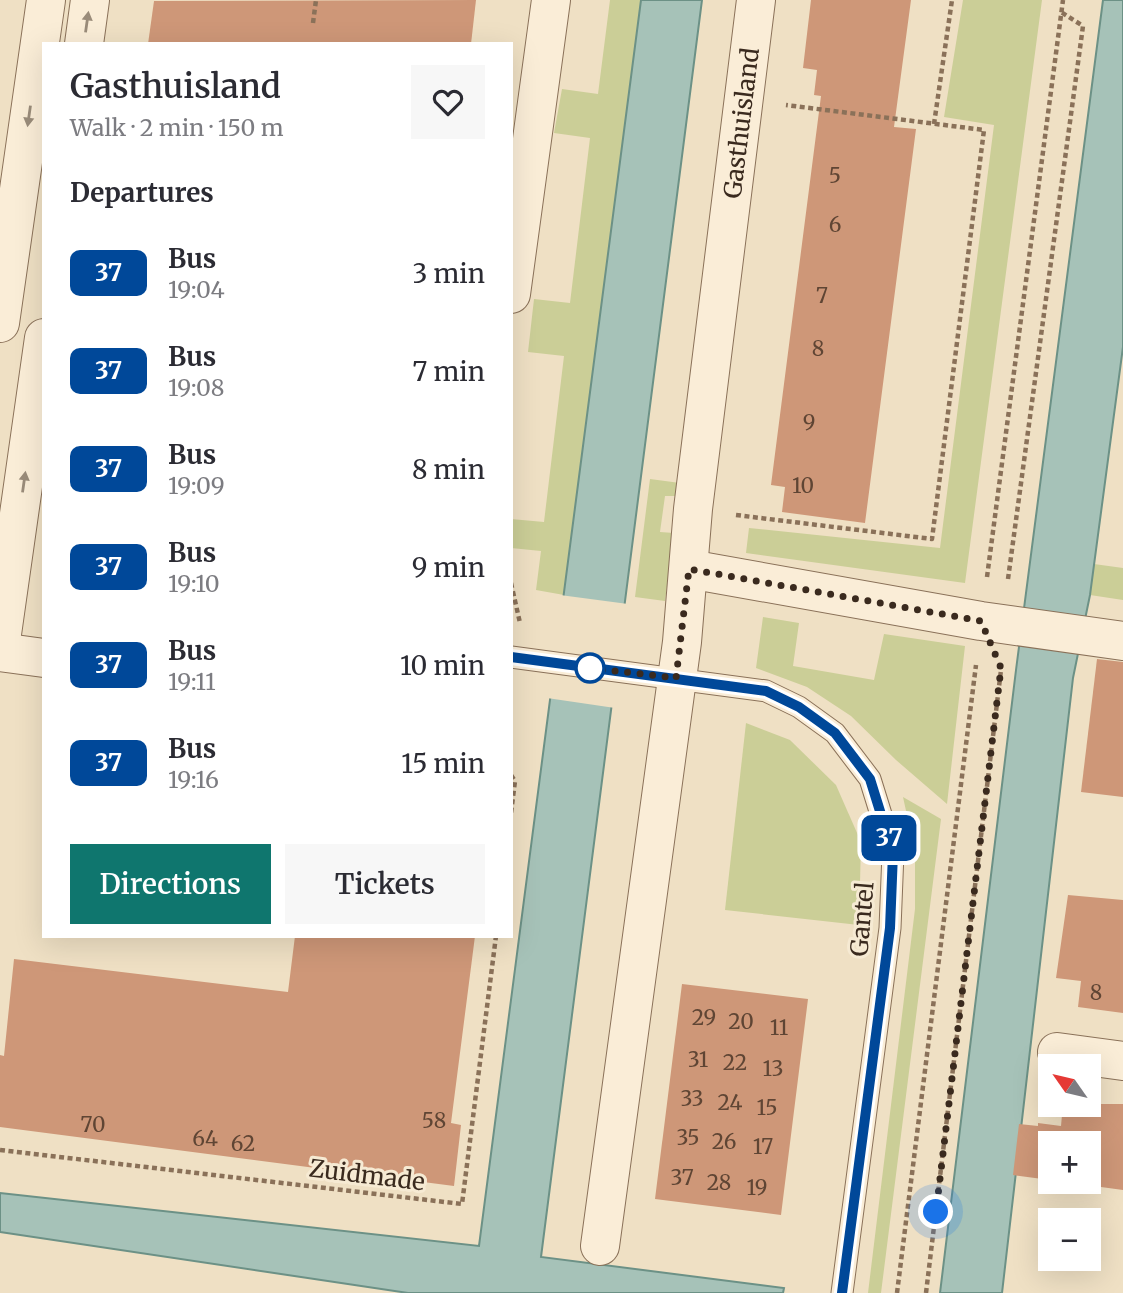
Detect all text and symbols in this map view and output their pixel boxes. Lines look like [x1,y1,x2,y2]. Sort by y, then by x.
one-way arrow [81,11,92,33]
street label: Gasthuisland [716,46,765,200]
button: heart [411,65,485,139]
text: Gasthuisland [70,66,281,107]
one-way arrow [24,105,35,127]
text: Walk · 2 min · 150 m [70,113,284,142]
house number: 5 [829,162,841,189]
text: Departures [70,176,214,209]
house number: 6 [829,211,841,238]
text: Bus [168,242,216,275]
text: 37 [95,257,122,288]
text: 3 min [413,257,485,290]
text: 19:04 [168,275,225,304]
house number: 7 [816,282,828,309]
house number: 8 [812,335,824,362]
text: Bus [168,340,216,373]
text: 37 [95,355,122,386]
text: 7 min [413,355,485,388]
text: 19:08 [168,373,225,402]
house number: 9 [803,409,815,436]
text: Bus [168,438,216,471]
text: 37 [95,453,122,484]
text: 8 min [412,453,485,486]
one-way arrow [19,470,30,492]
text: 19:09 [168,471,225,500]
house number: 10 [792,472,814,499]
text: Bus [168,536,216,569]
text: 37 [95,551,122,582]
text: 9 min [412,551,485,584]
text: 19:10 [168,569,220,598]
text: Bus [168,634,216,667]
text: 37 [95,649,122,680]
text: 10 min [400,649,485,682]
unlabelled marker [575,653,605,683]
text: 19:11 [168,667,216,696]
text: Bus [168,732,216,765]
text: 37 [95,747,122,778]
text: 15 min [401,747,485,780]
text: 19:16 [168,765,219,794]
line badge: 37 [858,815,920,861]
text: 37 [875,822,903,853]
button: Directions [70,844,271,924]
button: Tickets [285,844,485,924]
street label: Gantel [843,881,881,957]
house number: 8 [1090,979,1102,1006]
house number: 29 [692,1004,716,1031]
house number: 20 [728,1008,754,1035]
house number: 11 [770,1014,788,1041]
house number: 31 [688,1046,708,1073]
house number: 22 [723,1049,747,1076]
north arrow [1038,1054,1101,1116]
map controls [1038,1054,1101,1271]
house number: 13 [763,1055,783,1082]
house number: 33 [680,1085,704,1112]
house number: 24 [718,1089,742,1116]
house number: 15 [756,1094,778,1121]
house number: 58 [422,1107,446,1134]
house number: 70 [81,1111,105,1138]
house number: 35 [676,1124,700,1151]
house number: 64 [192,1125,218,1152]
house number: 26 [712,1128,736,1155]
house number: 62 [231,1130,255,1157]
button: + [1038,1131,1101,1194]
house number: 17 [753,1133,773,1160]
street label: Zuidmade [307,1153,427,1197]
house number: 37 [670,1164,694,1191]
house number: 28 [707,1169,731,1196]
house number: 19 [746,1174,768,1201]
your location [918,1194,953,1229]
button: − [1038,1208,1101,1271]

